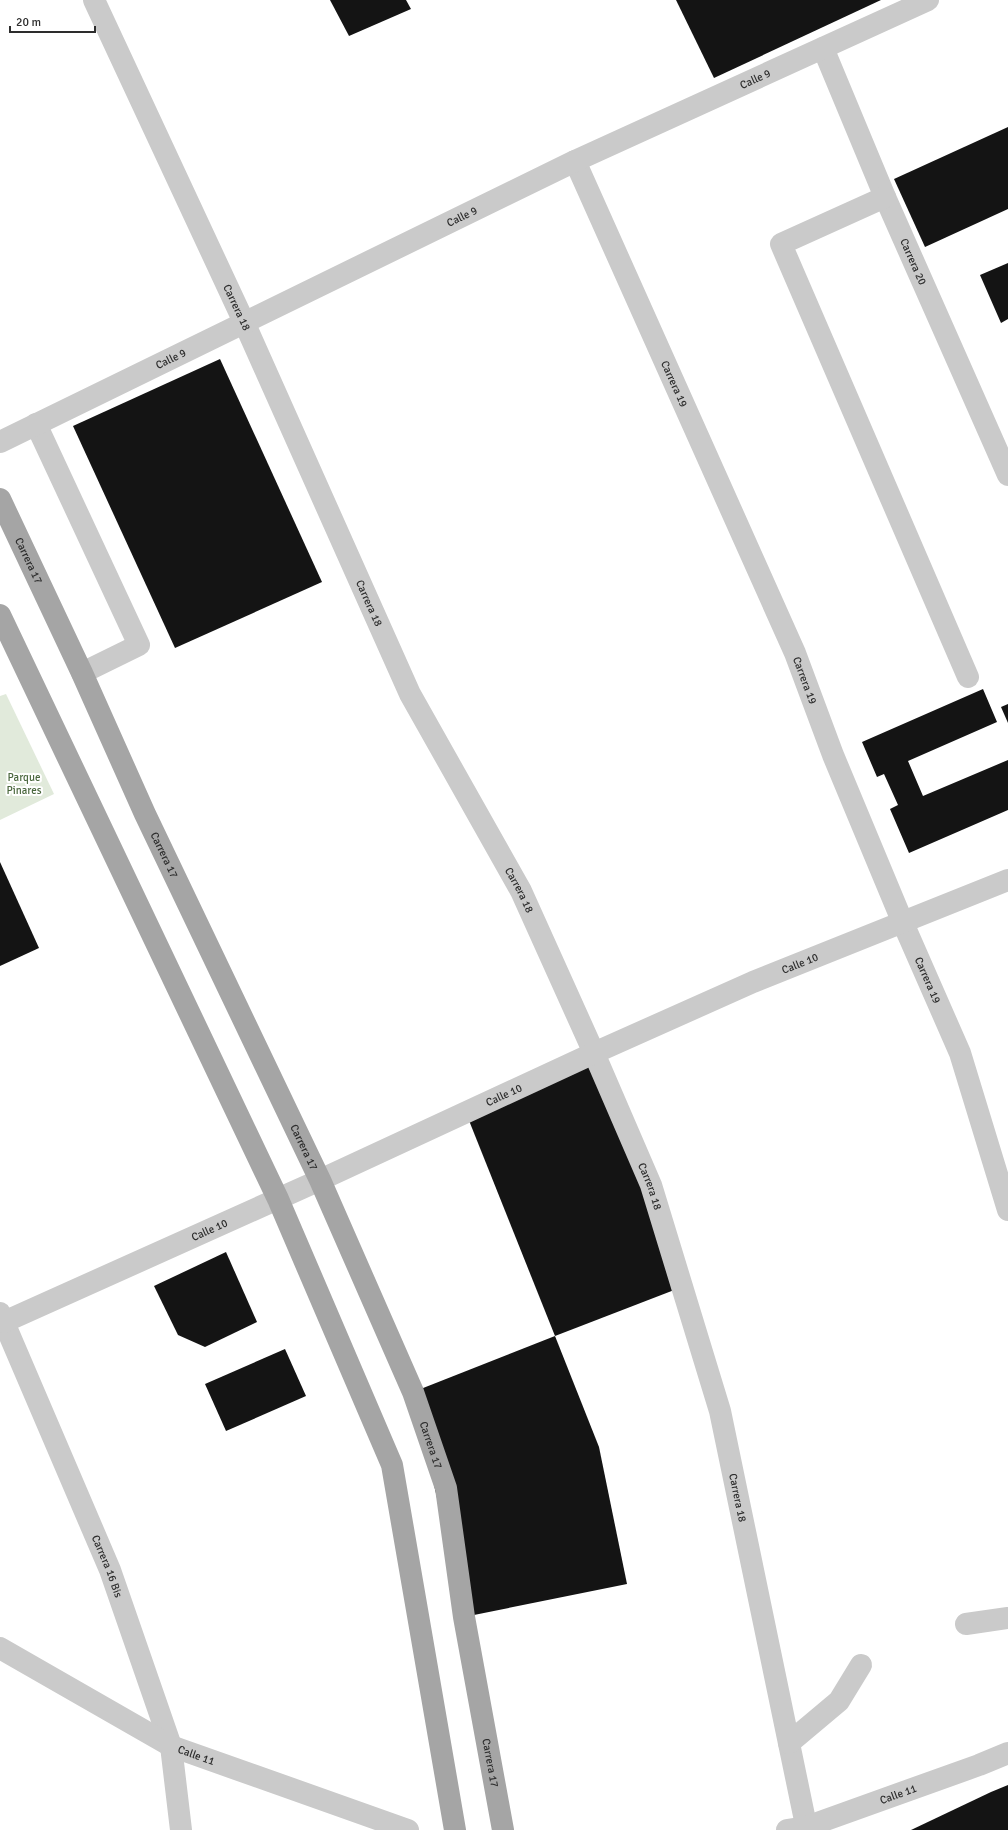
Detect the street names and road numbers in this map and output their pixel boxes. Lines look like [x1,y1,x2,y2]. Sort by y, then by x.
street label: Calle 9 [738,66,773,91]
street label: Calle 9 [444,203,479,229]
street label: Carrera 20 [898,236,930,287]
street label: Carrera 18 [221,282,253,332]
street label: Calle 9 [153,346,188,372]
street label: Carrera 19 [659,359,691,409]
street label: Carrera 17 [13,535,45,586]
street label: Carrera 18 [353,578,385,628]
street label: Carrera 19 [790,655,820,706]
street label: Carrera 17 [148,830,181,880]
street label: Carrera 18 [502,865,536,915]
street label: Calle 10 [780,950,820,976]
street label: Carrera 19 [912,955,944,1005]
street label: Calle 10 [484,1081,524,1109]
street label: Carrera 17 [288,1122,321,1172]
street label: Carrera 18 [636,1160,665,1211]
street label: Calle 10 [189,1216,229,1244]
street label: Carrera 17 [417,1419,445,1471]
street label: Carrera 18 [727,1472,749,1523]
street label: Carrera 16 Bis [89,1533,126,1599]
street label: Carrera 17 [480,1737,502,1788]
street label: Calle 11 [176,1742,217,1768]
street label: Calle 11 [878,1781,918,1807]

